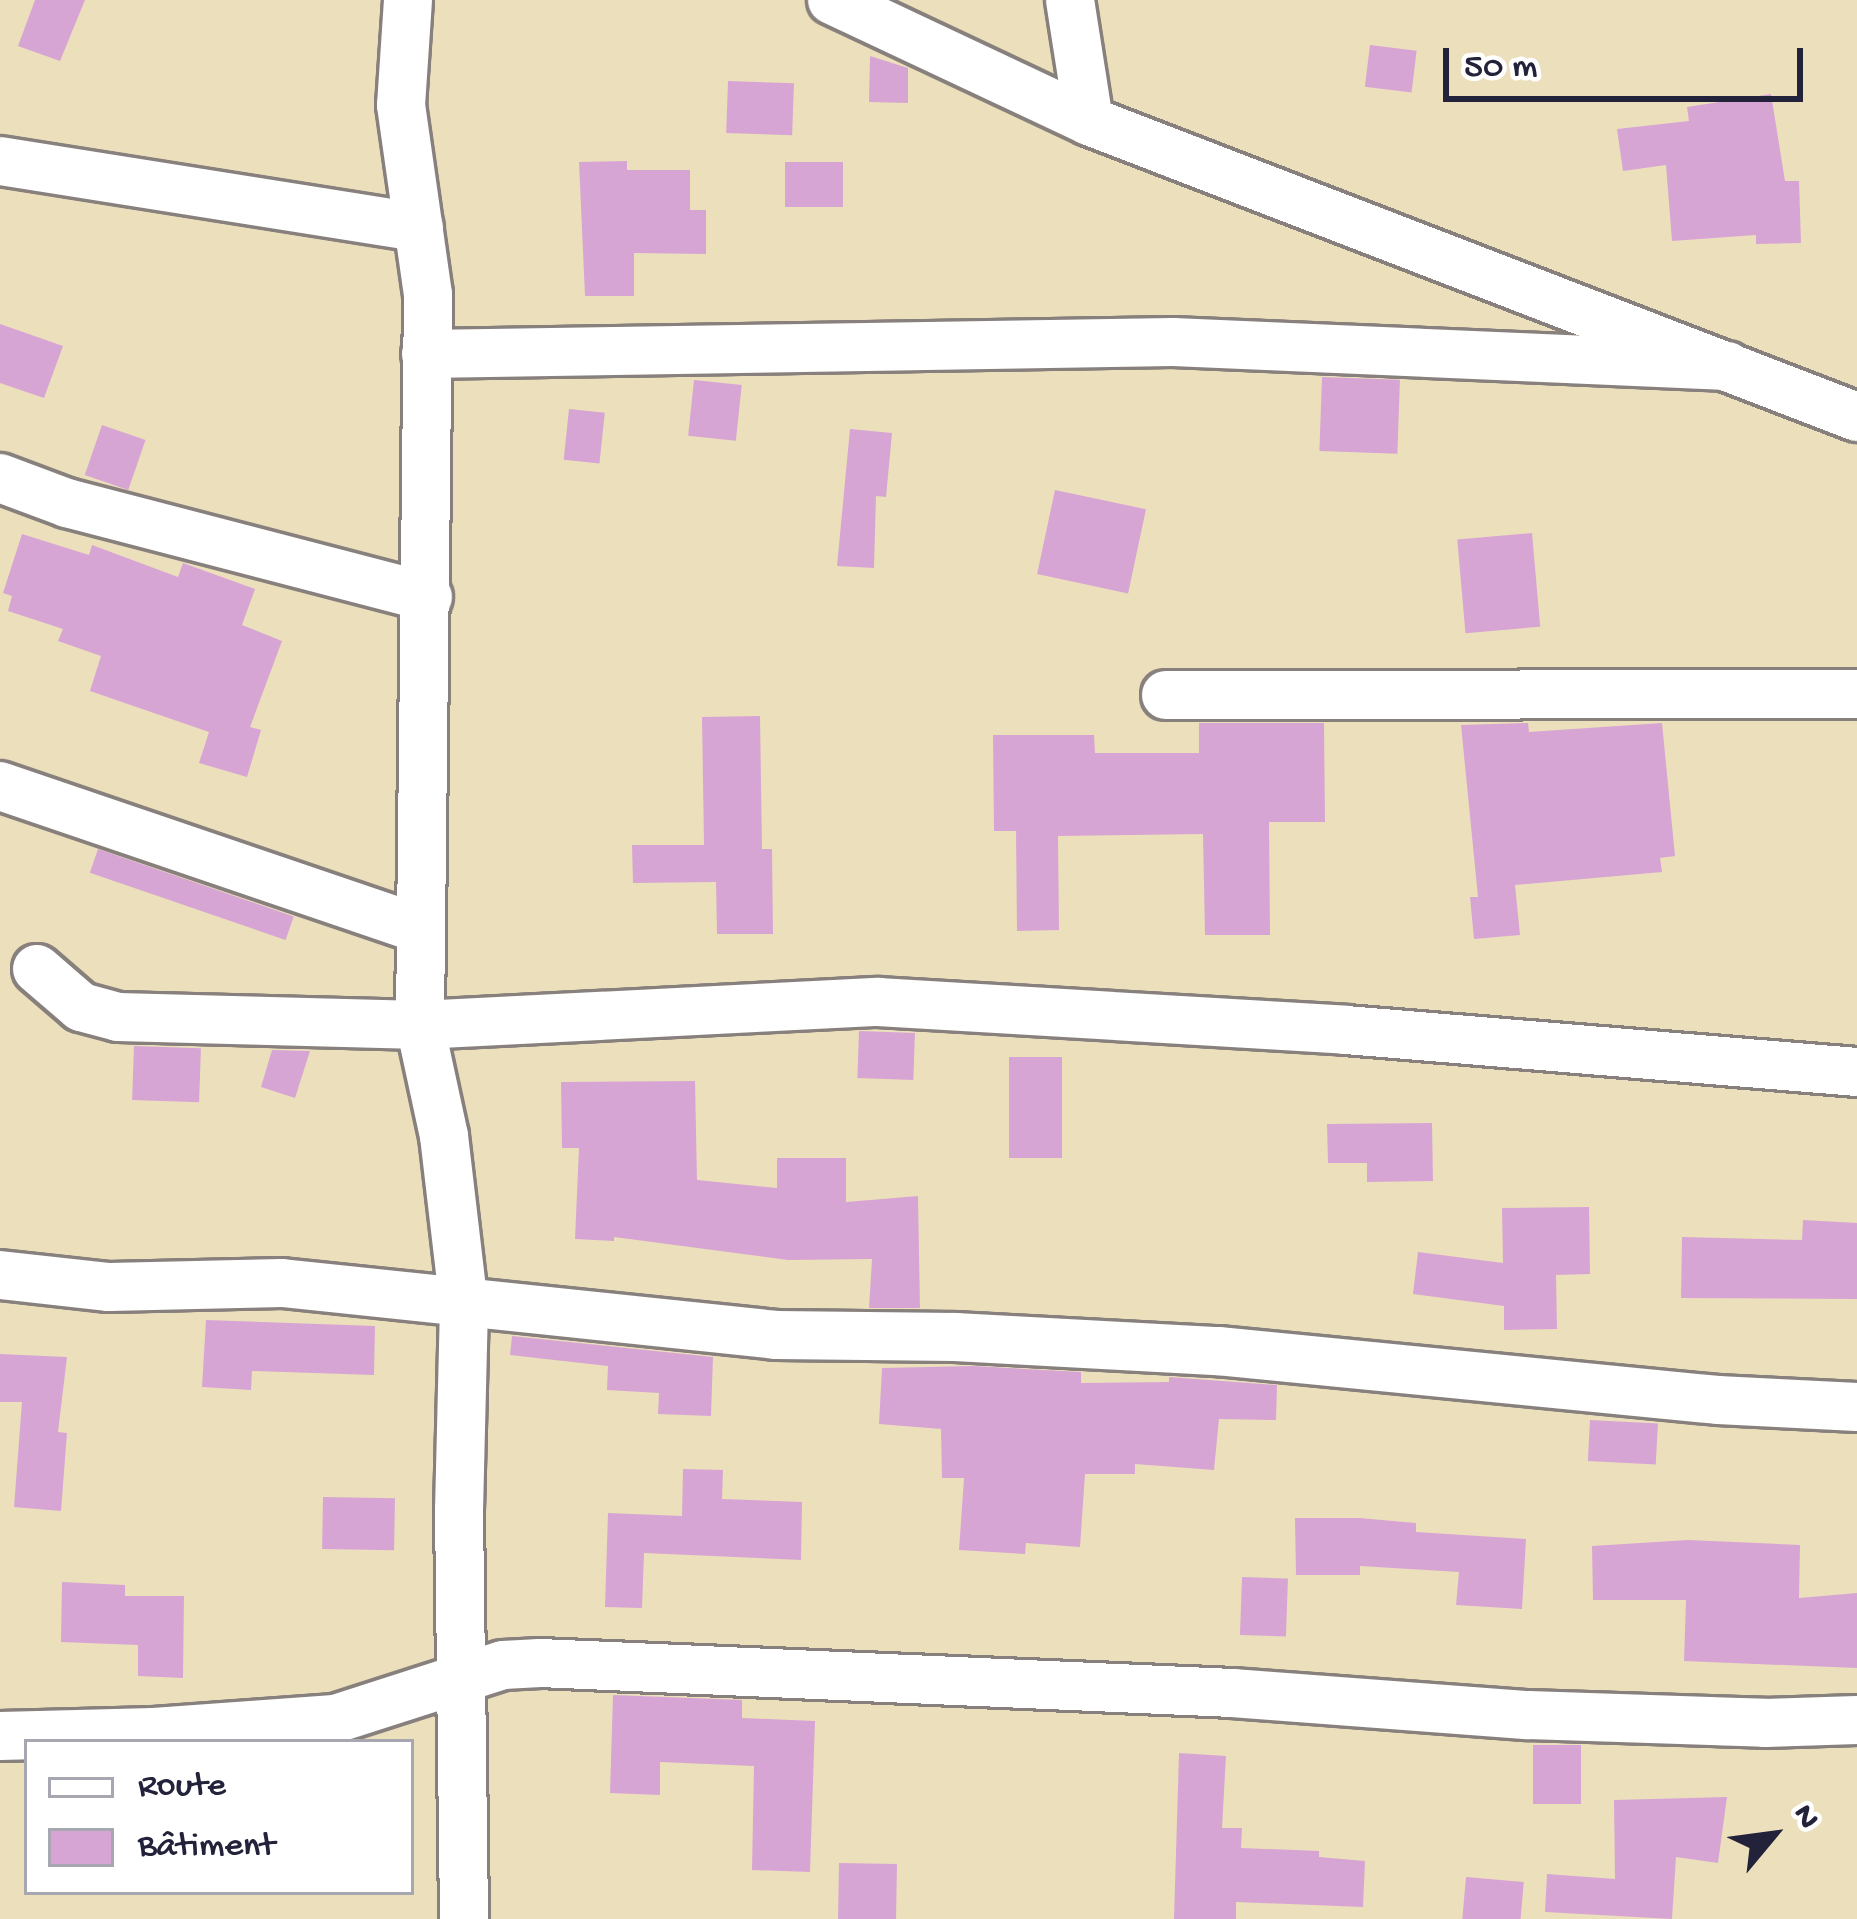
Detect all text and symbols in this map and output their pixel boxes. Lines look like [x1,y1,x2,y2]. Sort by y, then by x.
scale bar [1449,24,1809,98]
text: 50 m [1464,47,1537,90]
legend [24,1739,414,1895]
text: Route [138,1766,226,1809]
north arrow [1713,1775,1833,1895]
text: N [1783,1799,1826,1836]
text: Bâtiment [138,1826,275,1869]

